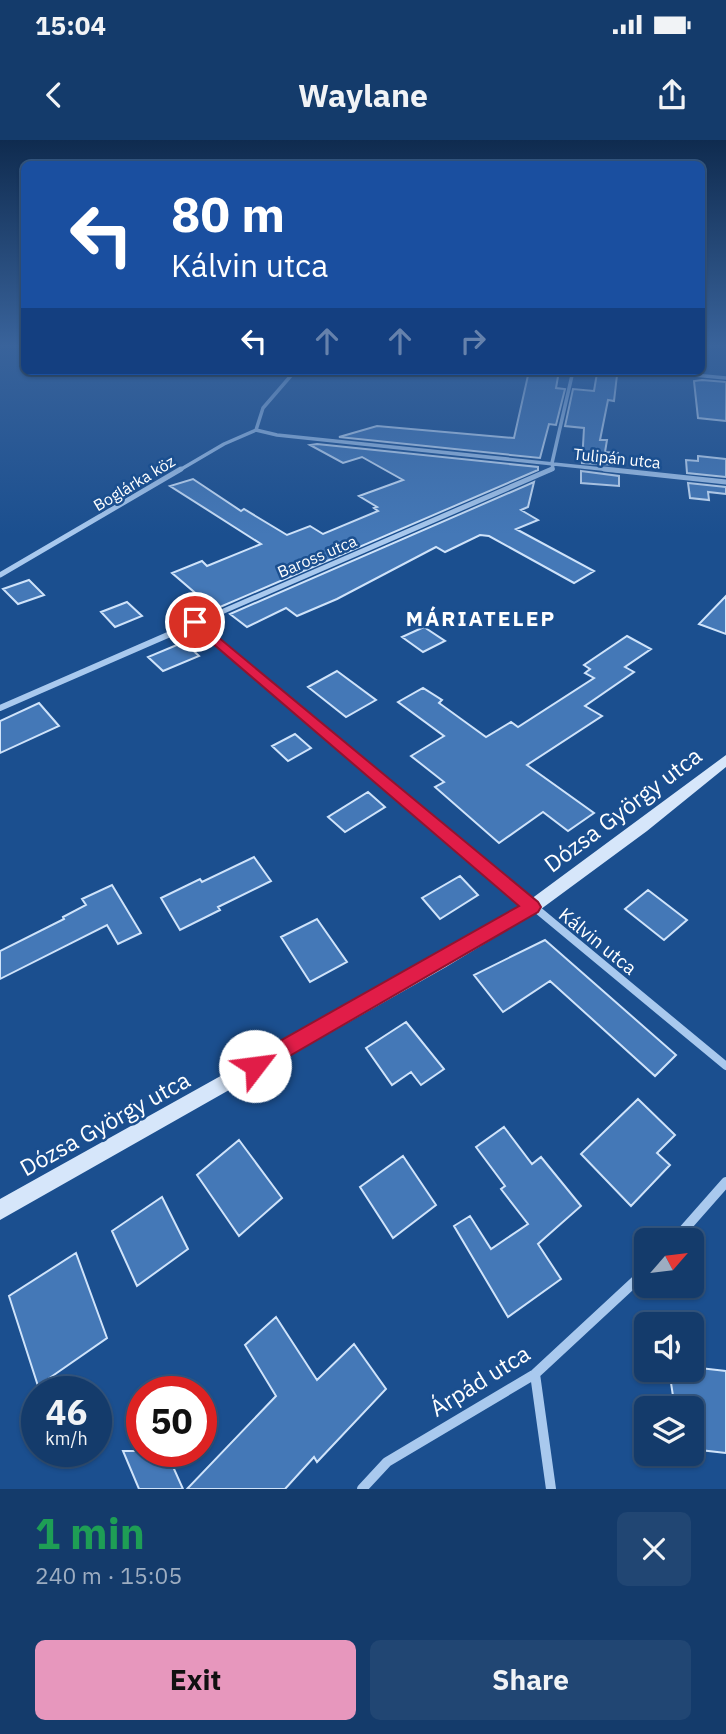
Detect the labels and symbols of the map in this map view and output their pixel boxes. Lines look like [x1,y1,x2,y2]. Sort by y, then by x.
street label: Tulipán utca [572,443,662,473]
street label: Boglárka köz [90,451,178,515]
street label: Baross utca [274,530,360,582]
pin [165,592,225,652]
district label: MÁRIATELEP [406,604,556,632]
street label: Dózsa György utca [538,740,707,878]
street label: Kálvin utca [554,902,642,980]
position arrow [218,1029,292,1103]
street label: Dózsa György utca [14,1064,195,1182]
north arrow [634,1228,704,1298]
street label: Árpád utca [424,1338,535,1423]
speed limit sign: 50 [126,1376,217,1467]

